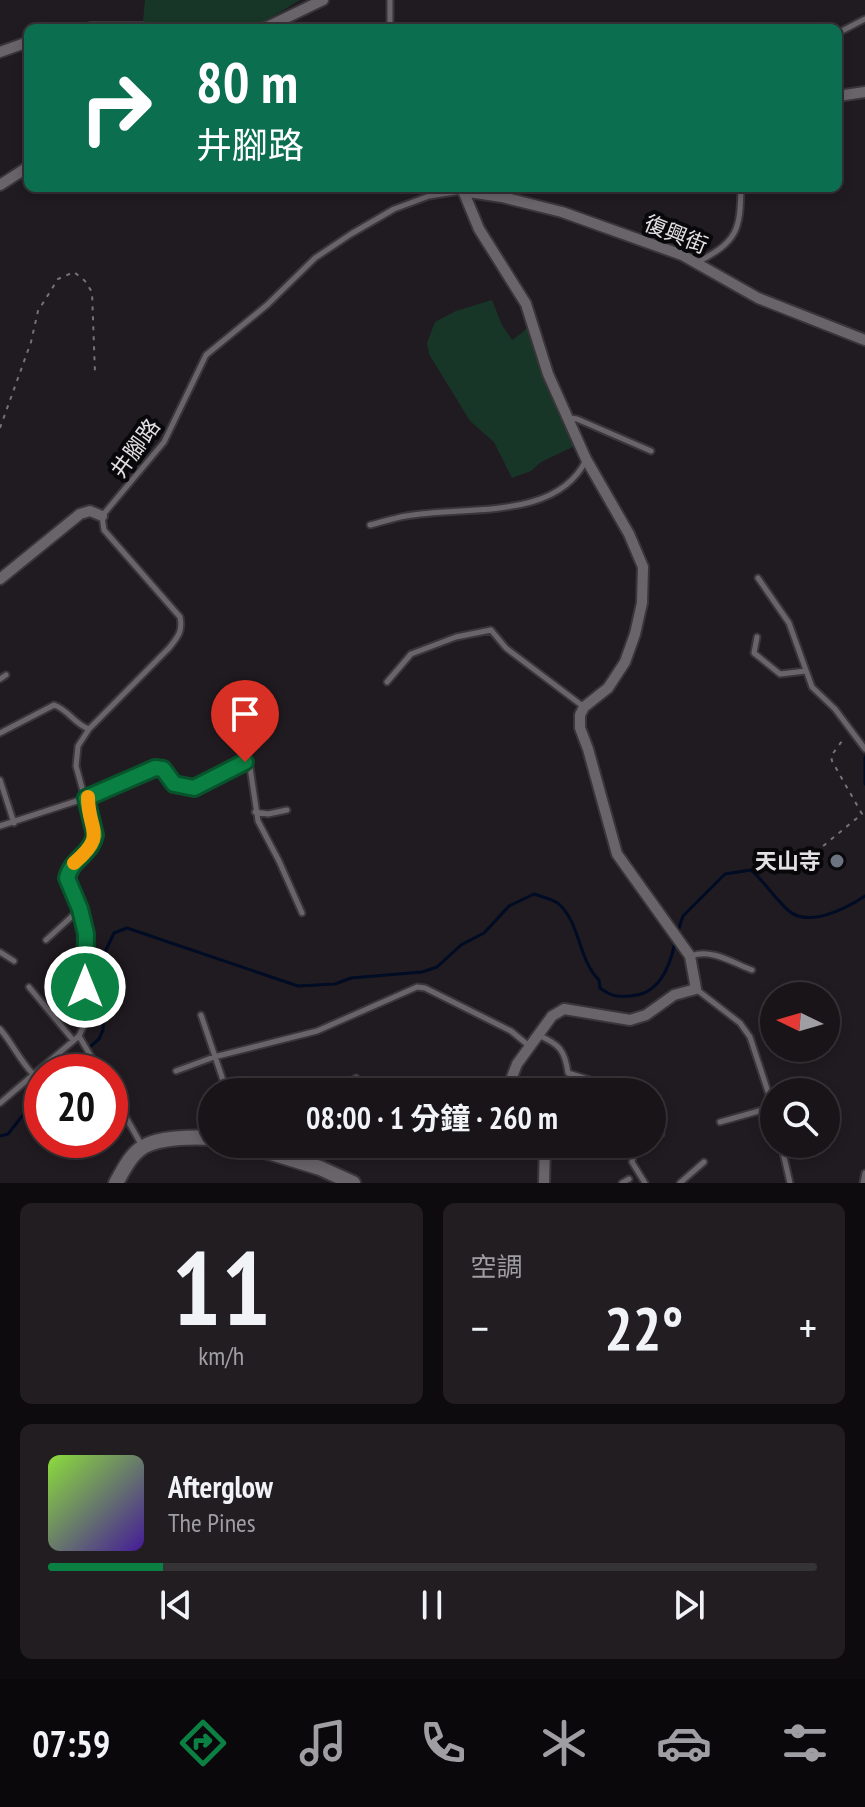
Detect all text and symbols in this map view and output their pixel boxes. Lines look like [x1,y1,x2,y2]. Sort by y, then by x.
text: 80 m [196,46,298,118]
icon: right [64,56,168,160]
text: 井腳路 [196,121,304,168]
street label: 復興街 [640,209,712,259]
street label: 井腳路 [104,413,166,483]
pin [211,680,279,762]
icon: arrive [223,692,267,736]
place label: 天山寺 [755,847,821,875]
marker: 天山寺 [828,852,846,870]
position arrow [43,945,127,1029]
north arrow [760,982,840,1062]
map controls [760,982,840,1158]
speed limit sign: 20 [24,1054,128,1158]
button: search [760,1078,840,1158]
text: 08:00 · 1 分鐘 · 260 m [306,1098,558,1137]
text: 11 [172,1219,271,1354]
text: 空調 [471,1250,523,1283]
text: 22° [604,1289,683,1367]
text: − [471,1299,489,1356]
text: + [799,1299,817,1356]
text: km/h [198,1339,244,1372]
text: Afterglow [168,1467,273,1506]
text: The Pines [168,1506,256,1539]
icon: previous [154,1583,198,1627]
icon: pause [410,1583,454,1627]
icon: next [667,1583,711,1627]
icon: directions [175,1715,231,1771]
icon: music [295,1715,351,1771]
icon: phone [415,1715,471,1771]
icon: climate [536,1715,592,1771]
icon: car [656,1715,712,1771]
icon: filters [777,1715,833,1771]
text: 07:59 [32,1720,110,1767]

